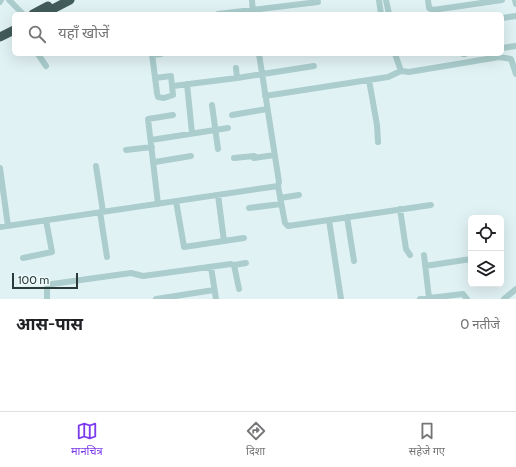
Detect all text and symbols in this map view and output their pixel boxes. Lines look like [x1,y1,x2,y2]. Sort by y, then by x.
search box [12,12,504,56]
icon: search [26,23,48,45]
text: यहाँ खोजें [58,24,109,42]
map controls [468,215,504,287]
button: locate [468,215,504,251]
button: layers [468,251,504,287]
scale bar [12,271,78,290]
text: 100 m [18,273,49,287]
text: आस-पास [16,314,83,334]
text: 0 नतीजे [460,316,500,332]
tab: मानचित्र [71,420,103,459]
tab: दिशा [245,420,267,459]
tab: सहेजे गए [409,420,445,459]

